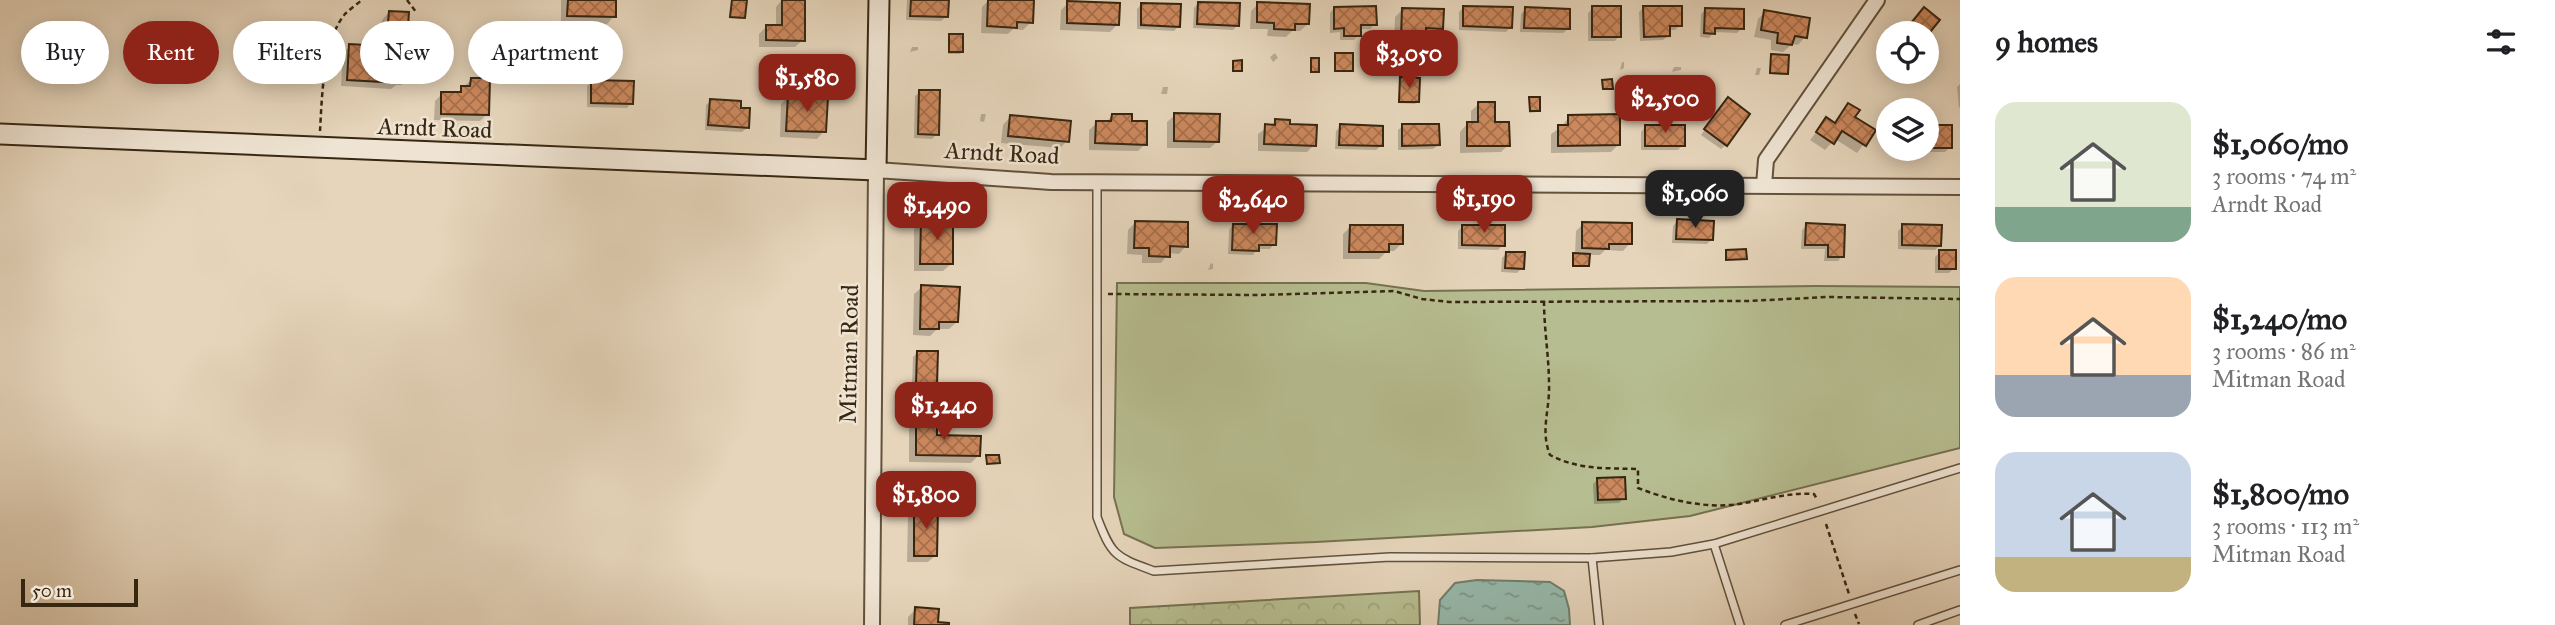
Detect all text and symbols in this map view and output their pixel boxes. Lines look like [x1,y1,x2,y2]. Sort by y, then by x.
chip: Buy [21,21,109,84]
chip: Rent [123,21,219,84]
chip: Filters [233,21,346,84]
chip: New [360,21,454,84]
chip: Apartment [468,21,623,84]
map controls [1876,21,1939,161]
button: locate [1876,21,1939,84]
icon: filters [2482,23,2520,61]
text: 9 homes [1995,24,2098,60]
pin: $3,050 [1352,31,1466,90]
text: $3,050 [1376,39,1442,67]
pin: $1,580 [750,54,864,114]
text: $1,580 [775,63,839,91]
pin: $2,500 [1608,76,1722,135]
text: $2,500 [1631,84,1699,112]
button: layers [1876,98,1939,161]
street label: Arndt Road [376,111,493,145]
text: $1,060/mo [2212,126,2348,162]
icon: home [2051,130,2135,214]
street label: Arndt Road [943,135,1060,171]
text: 3 rooms · 74 m² [2212,162,2356,190]
pin: $1,060 [1638,170,1752,230]
pin: $2,640 [1196,176,1310,236]
pin: $1,190 [1427,176,1541,235]
text: $1,060 [1661,179,1729,207]
pin: $1,490 [880,182,994,242]
text: $1,190 [1452,184,1516,212]
text: $2,640 [1218,185,1288,213]
text: Arndt Road [2212,190,2322,218]
text: $1,490 [903,191,971,219]
street label: Mitman Road [833,284,865,424]
text: $1,240/mo [2212,301,2347,337]
icon: home [2051,305,2135,389]
text: 3 rooms · 86 m² [2212,337,2356,365]
text: Mitman Road [2212,365,2346,393]
pin: $1,240 [887,382,1001,442]
text: $1,240 [911,391,977,419]
pin: $1,800 [869,472,983,531]
text: $1,800/mo [2212,476,2349,512]
text: $1,800 [892,480,960,508]
icon: home [2051,480,2135,564]
text: 3 rooms · 113 m² [2212,512,2359,540]
text: Mitman Road [2212,540,2346,568]
scale bar [21,576,138,608]
text: 50 m [32,579,72,602]

